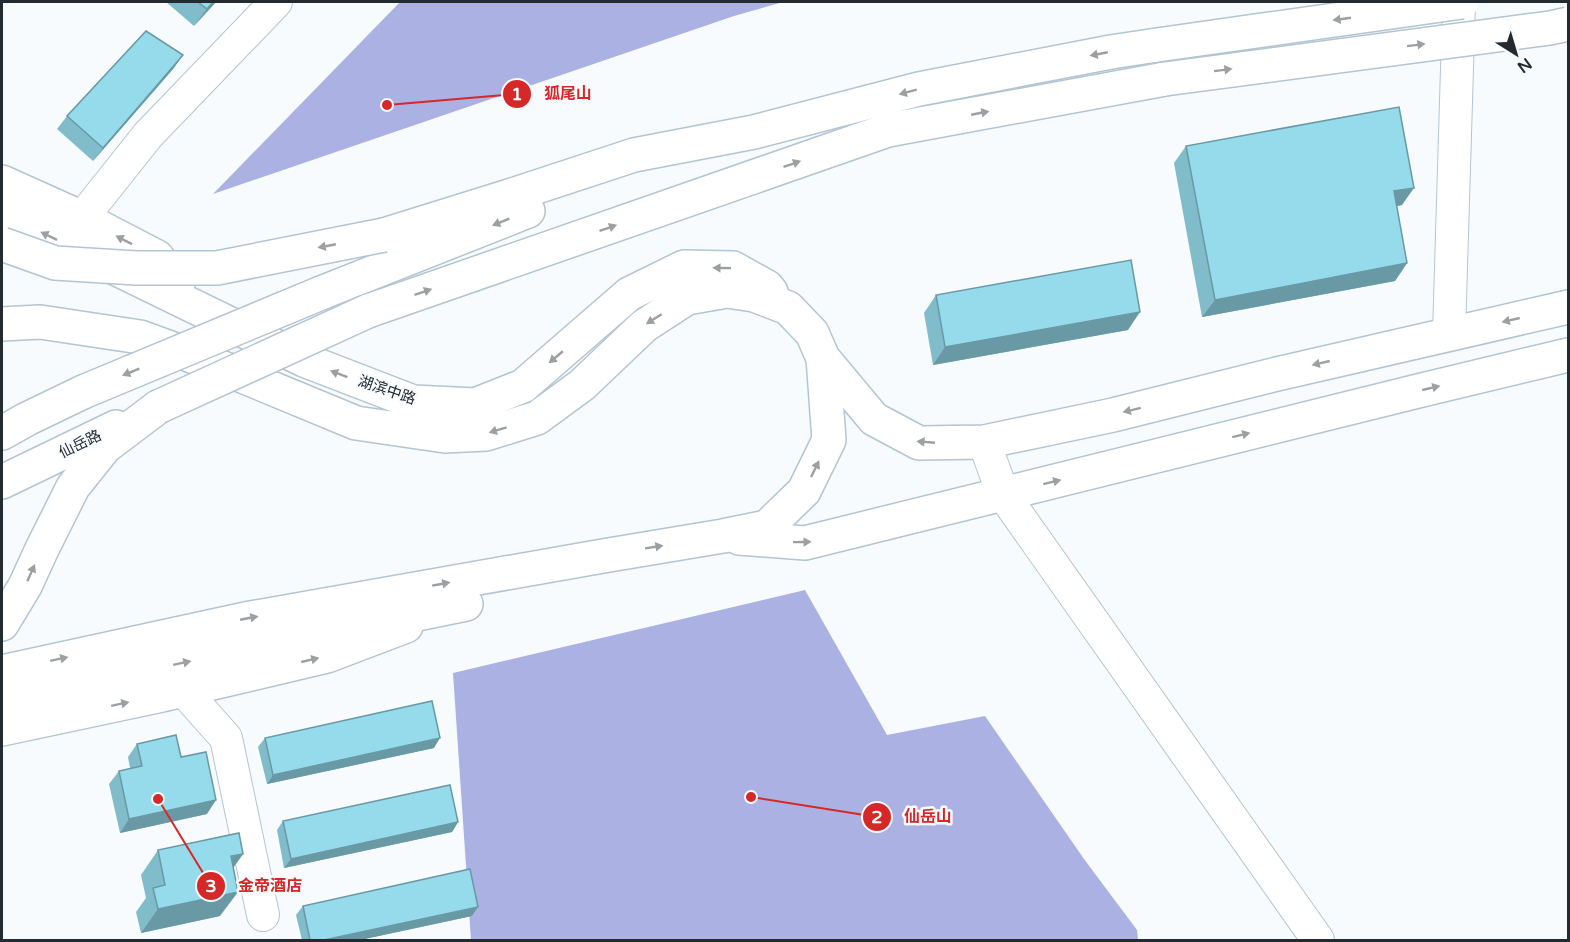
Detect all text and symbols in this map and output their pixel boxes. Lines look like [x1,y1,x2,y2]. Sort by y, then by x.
one-way arrow [1332,15,1351,24]
north arrow [1486,24,1546,84]
one-way arrow [1407,41,1426,50]
one-way arrow [1090,50,1109,59]
text: N [1513,53,1536,77]
one-way arrow [1213,66,1232,75]
callout: 狐尾山 [502,77,604,111]
text: 1 [511,83,523,105]
text: 狐尾山 [544,84,592,104]
one-way arrow [899,88,917,98]
one-way arrow [970,109,989,118]
one-way arrow [783,158,801,168]
one-way arrow [492,217,510,227]
one-way arrow [599,222,617,232]
one-way arrow [40,232,57,241]
one-way arrow [115,235,132,245]
one-way arrow [317,242,336,251]
one-way arrow [712,263,731,273]
one-way arrow [414,286,432,296]
one-way arrow [647,313,663,325]
one-way arrow [1502,316,1521,325]
one-way arrow [548,351,564,364]
one-way arrow [1312,359,1331,369]
one-way arrow [122,368,140,377]
one-way arrow [330,368,348,378]
street label: 湖滨中路 [356,372,418,408]
one-way arrow [1421,382,1440,392]
one-way arrow [1123,406,1141,416]
street label: 仙岳路 [56,426,104,462]
one-way arrow [489,426,507,435]
one-way arrow [1232,429,1251,439]
one-way arrow [916,438,935,447]
one-way arrow [810,460,819,477]
one-way arrow [1043,476,1061,486]
one-way arrow [792,537,811,547]
one-way arrow [645,543,664,552]
one-way arrow [26,565,35,582]
one-way arrow [432,579,451,588]
one-way arrow [240,613,259,622]
one-way arrow [49,654,68,664]
one-way arrow [301,654,319,664]
one-way arrow [173,657,192,667]
one-way arrow [111,699,130,708]
callout: 仙岳山 [862,800,964,834]
text: 2 [871,806,883,828]
text: 仙岳山 [904,807,952,827]
callout: 金帝酒店 [196,869,314,903]
text: 3 [205,875,217,897]
text: 金帝酒店 [238,876,302,896]

